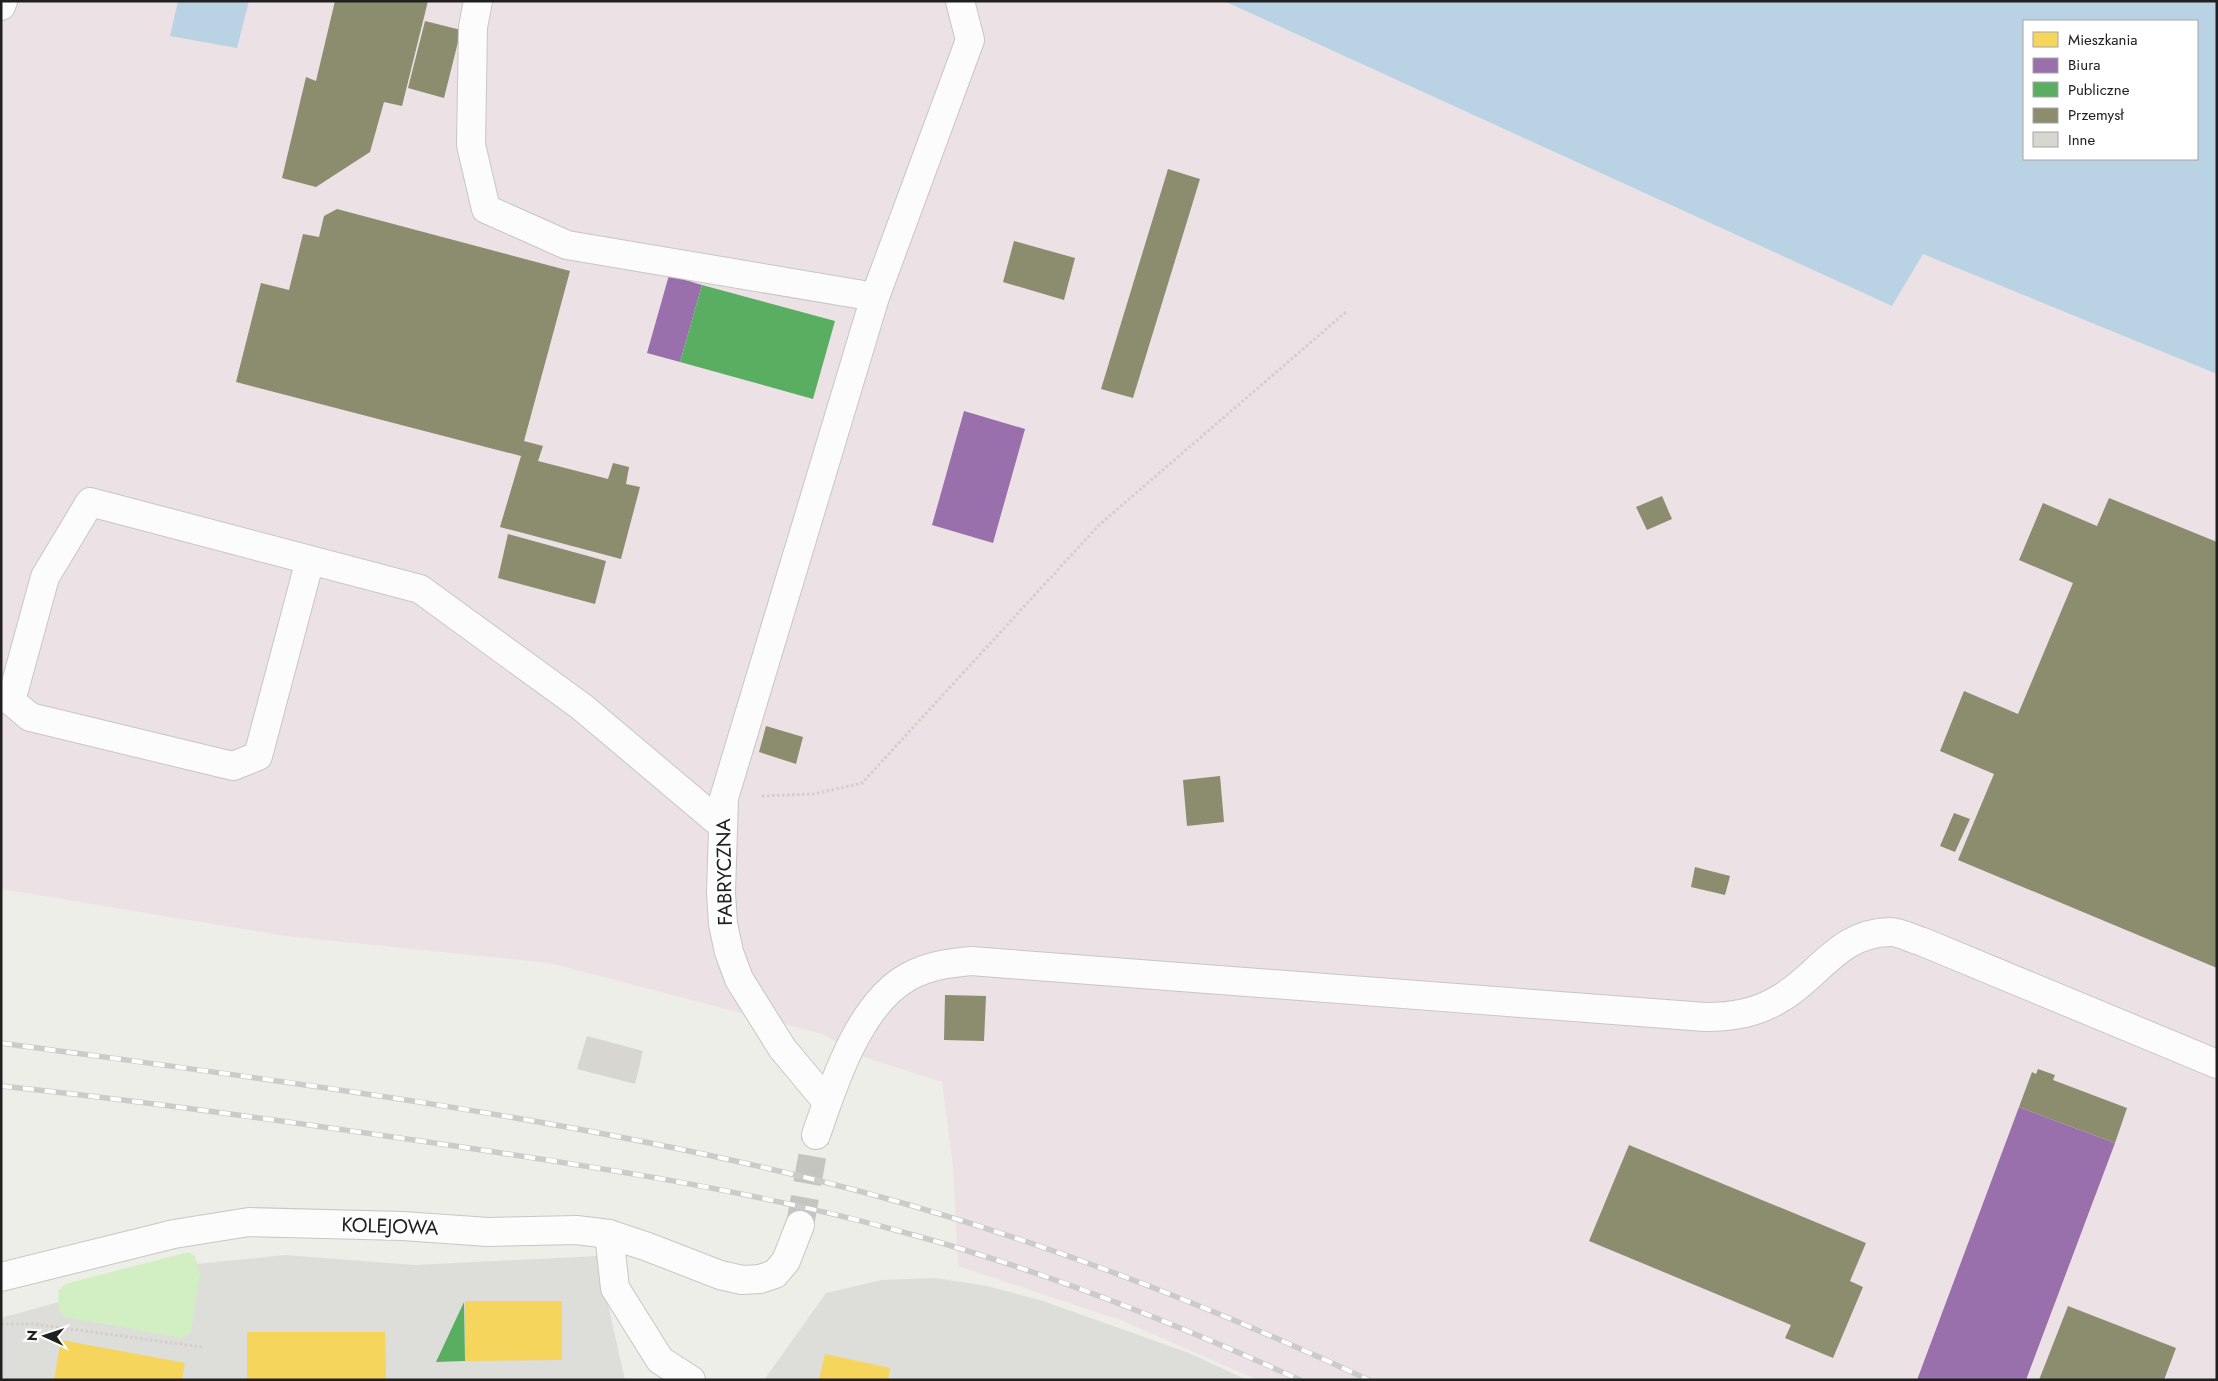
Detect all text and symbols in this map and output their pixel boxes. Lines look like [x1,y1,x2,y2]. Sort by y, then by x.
legend [2023,20,2198,160]
text: Mieszkania [2068,29,2138,51]
text: Biura [2068,54,2101,76]
text: Publiczne [2068,79,2130,101]
text: Przemysł [2068,104,2124,126]
text: Inne [2068,129,2095,151]
street label: FABRYCZNA [709,817,740,926]
street label: KOLEJOWA [341,1210,440,1243]
north arrow [20,1311,70,1361]
text: N [22,1329,42,1341]

